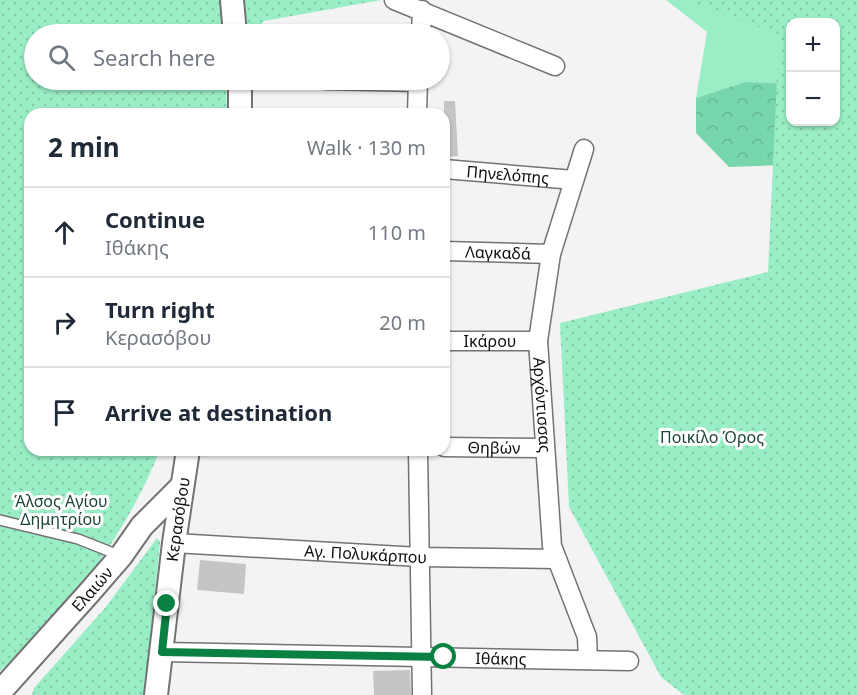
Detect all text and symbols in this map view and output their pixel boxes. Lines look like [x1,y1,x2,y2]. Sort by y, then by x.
map controls [786,18,840,126]
button: + [786,18,840,72]
search box [24,24,450,90]
icon: search [45,41,78,74]
text: Search here [93,42,215,72]
button: − [786,72,840,126]
text: 2 min [48,129,120,165]
text: Walk · 130 m [307,134,426,161]
street label: Πηνελόπης [466,160,550,189]
text: Continue [105,204,205,234]
icon: ahead [48,216,81,249]
text: 110 m [368,219,426,246]
text: Ιθάκης [105,234,169,261]
street label: Λαγκαδά [465,241,531,264]
text: Turn right [105,294,215,324]
icon: right [48,306,81,339]
text: 20 m [379,309,426,336]
text: Κερασόβου [105,324,211,351]
street label: Ικάρου [464,330,516,352]
street label: Αρχόντισσας [528,356,557,453]
icon: arrive [48,396,81,429]
text: Arrive at destination [105,397,332,427]
park label: Ποικίλο Όρος [660,426,764,448]
street label: Θηβών [467,436,520,459]
street label: Κερασόβου [161,476,195,563]
park label: Άλσος Αγίου Δημητρίου [14,490,108,530]
street label: Αγ. Πολυκάρπου [304,539,427,568]
street label: Ελαιών [66,562,118,616]
route end [153,590,179,616]
route start [430,643,456,669]
street label: Ιθάκης [475,647,527,670]

